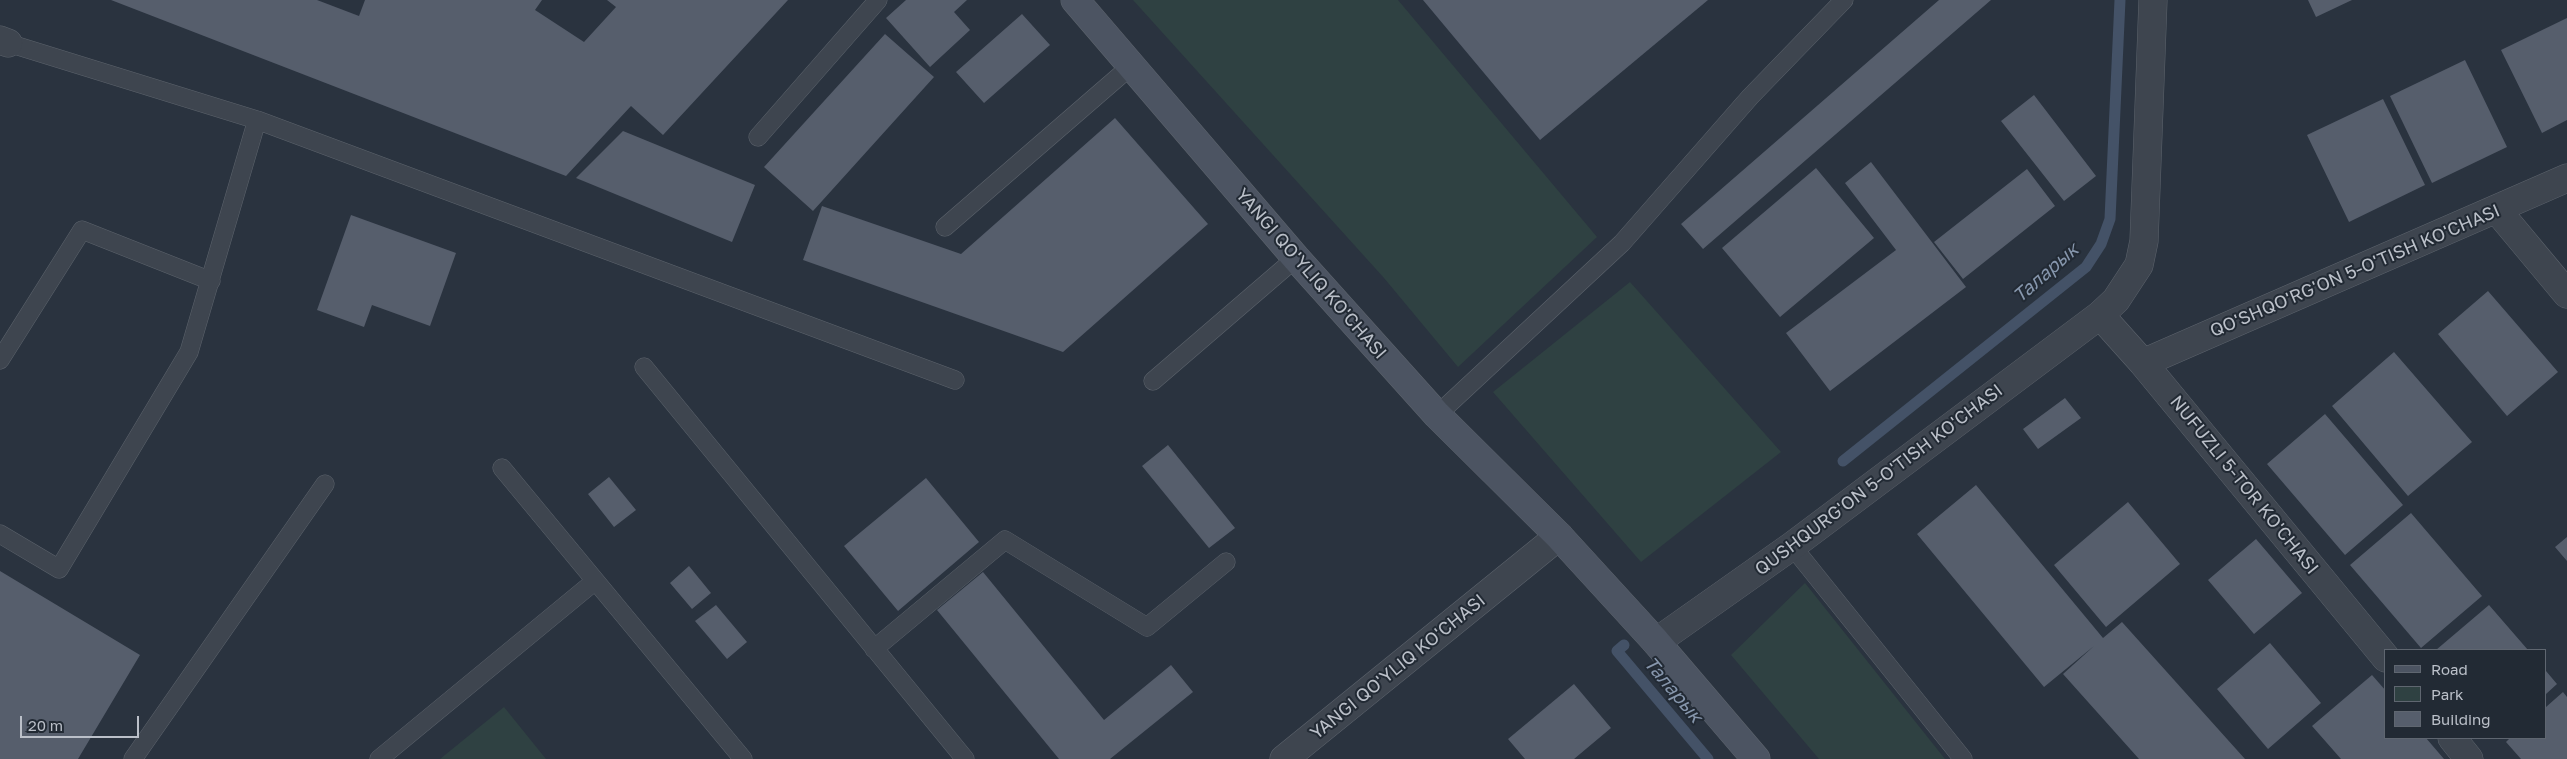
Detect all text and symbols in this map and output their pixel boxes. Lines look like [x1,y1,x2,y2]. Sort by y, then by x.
street label: YANGI QO'YLIQ KO'CHASI [1231,184,1391,364]
street label: QO'SHQO'RG'ON 5-O'TISH KO'CHASI [2207,200,2503,342]
water label: Таларык [2009,238,2083,308]
street label: QUSHQURG'ON 5-O'TISH KO'CHASI [1751,380,2007,580]
street label: NUFUZLI 5-TOR KO'CHASI [2165,391,2323,579]
street label: YANGI QO'YLIQ KO'CHASI [1306,590,1490,744]
legend [2384,649,2547,739]
water label: Таларык [1639,652,1707,728]
text: Road [2431,660,2468,678]
text: Park [2431,685,2463,703]
scale bar [22,706,141,738]
text: Building [2431,710,2491,728]
text: 20 m [28,716,63,734]

